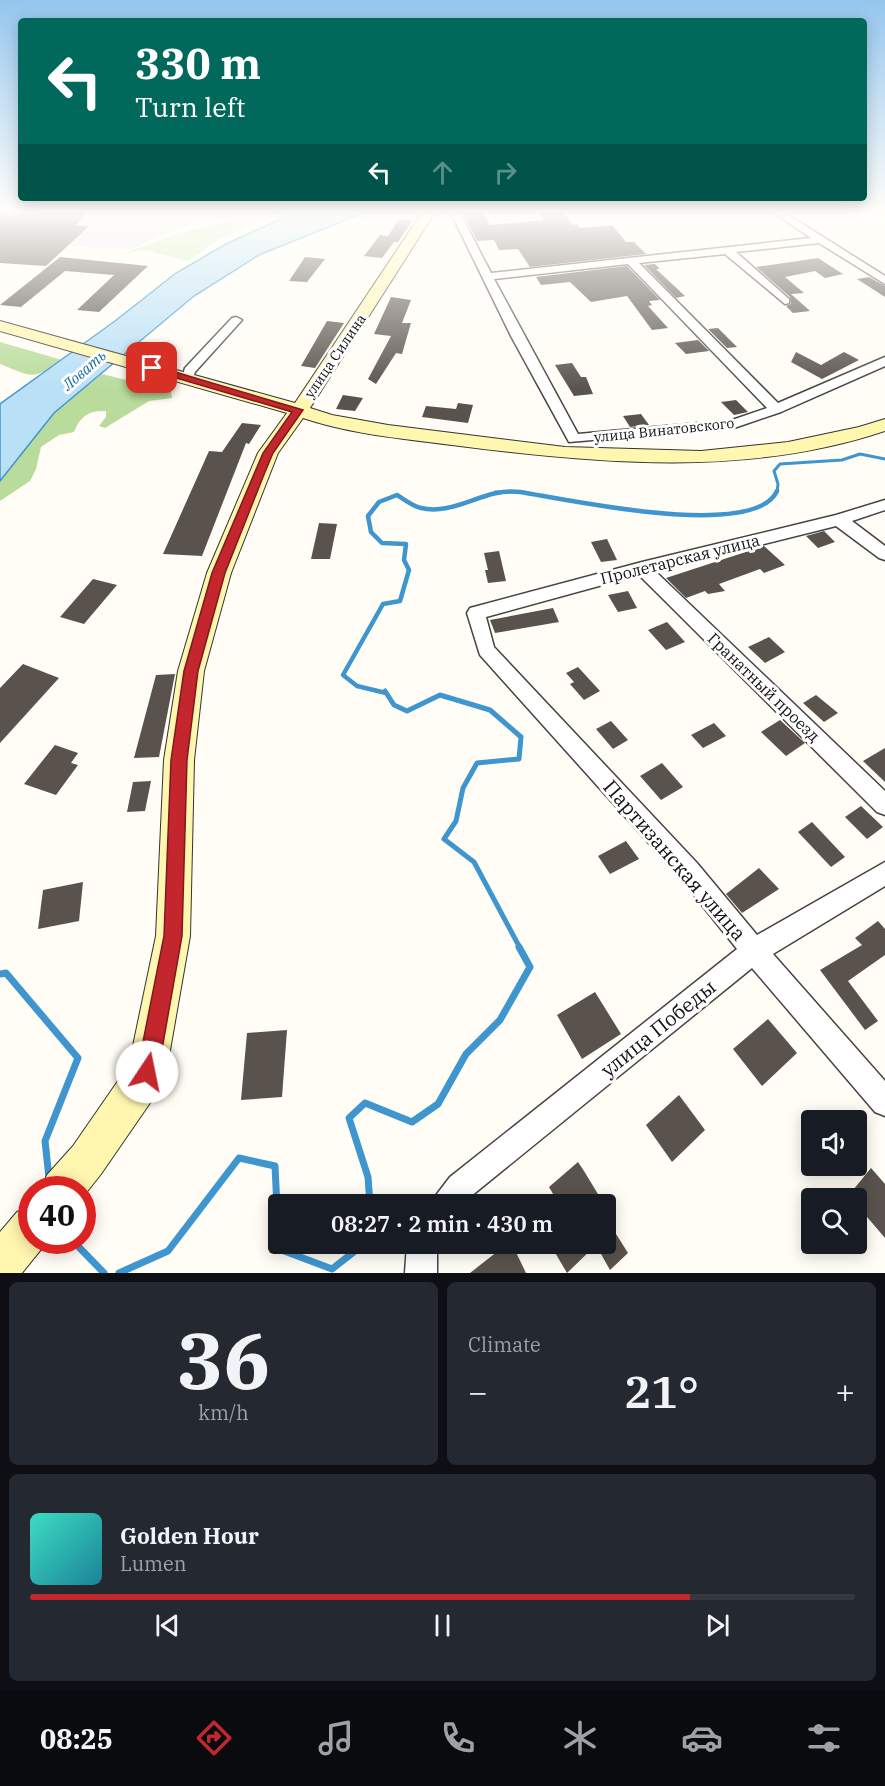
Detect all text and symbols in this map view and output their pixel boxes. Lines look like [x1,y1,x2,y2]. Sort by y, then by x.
text: 330 m [135,36,261,91]
icon: left [36,42,114,120]
text: Turn left [135,89,246,124]
icon: left [363,156,396,189]
icon: ahead [426,156,459,189]
icon: right [489,156,522,189]
street label: улица Силина [300,310,370,402]
pin [126,342,177,393]
water label: Ловать [57,346,110,395]
icon: arrive [135,351,168,384]
street label: улица Винатовского [593,414,735,446]
street label: Пролетарская улица [598,529,762,588]
street label: Гранатный проезд [704,628,825,746]
street label: Партизанская улица [598,774,752,946]
street label: улица Победы [595,973,721,1083]
position arrow [115,1040,179,1104]
map controls [801,1110,867,1254]
button: sound [801,1110,867,1176]
speed limit sign: 40 [18,1176,96,1254]
button: search [801,1188,867,1254]
text: 08:27 · 2 min · 430 m [331,1209,553,1238]
text: 36 [177,1309,270,1410]
text: Climate [468,1331,541,1358]
text: 21° [624,1362,699,1420]
text: − [468,1370,488,1413]
text: + [835,1370,855,1413]
text: km/h [198,1399,249,1426]
text: Golden Hour [120,1521,259,1550]
text: Lumen [120,1550,187,1577]
icon: previous [151,1609,184,1642]
icon: pause [426,1609,459,1642]
icon: next [701,1609,734,1642]
icon: directions [193,1717,235,1759]
icon: music [315,1717,357,1759]
icon: phone [437,1717,479,1759]
icon: climate [559,1717,601,1759]
icon: car [681,1717,723,1759]
icon: filters [803,1717,845,1759]
text: 08:25 [40,1721,113,1756]

